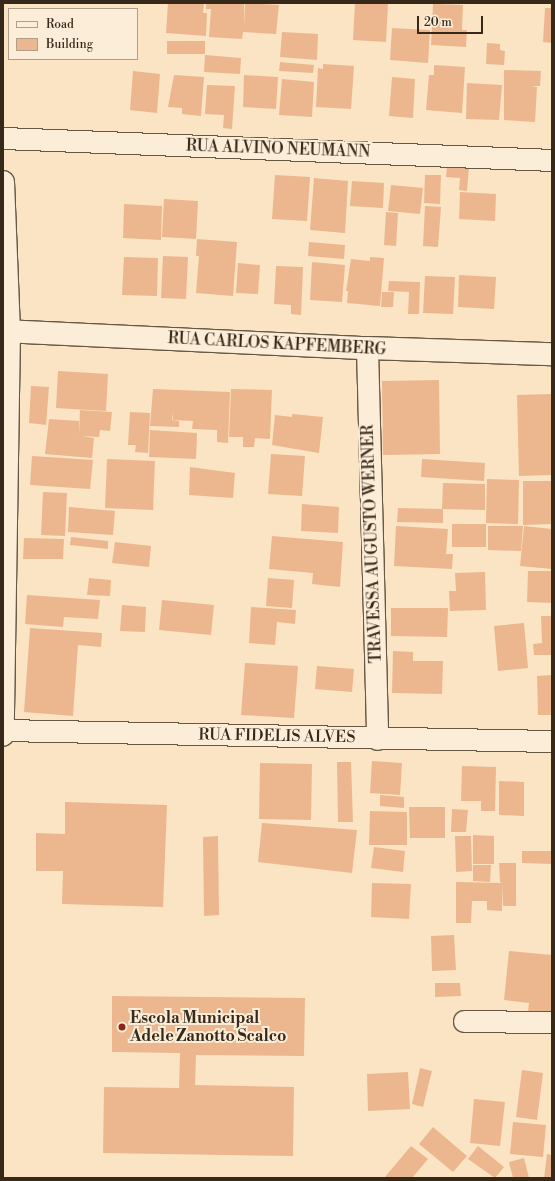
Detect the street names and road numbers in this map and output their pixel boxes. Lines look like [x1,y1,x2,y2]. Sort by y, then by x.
street label: RUA ALVINO NEUMANN [186,136,370,162]
street label: RUA CARLOS KAPFEMBERG [167,329,387,359]
street label: TRAVESSA AUGUSTO WERNER [358,424,386,664]
street label: RUA FIDELIS ALVES [198,725,356,747]

